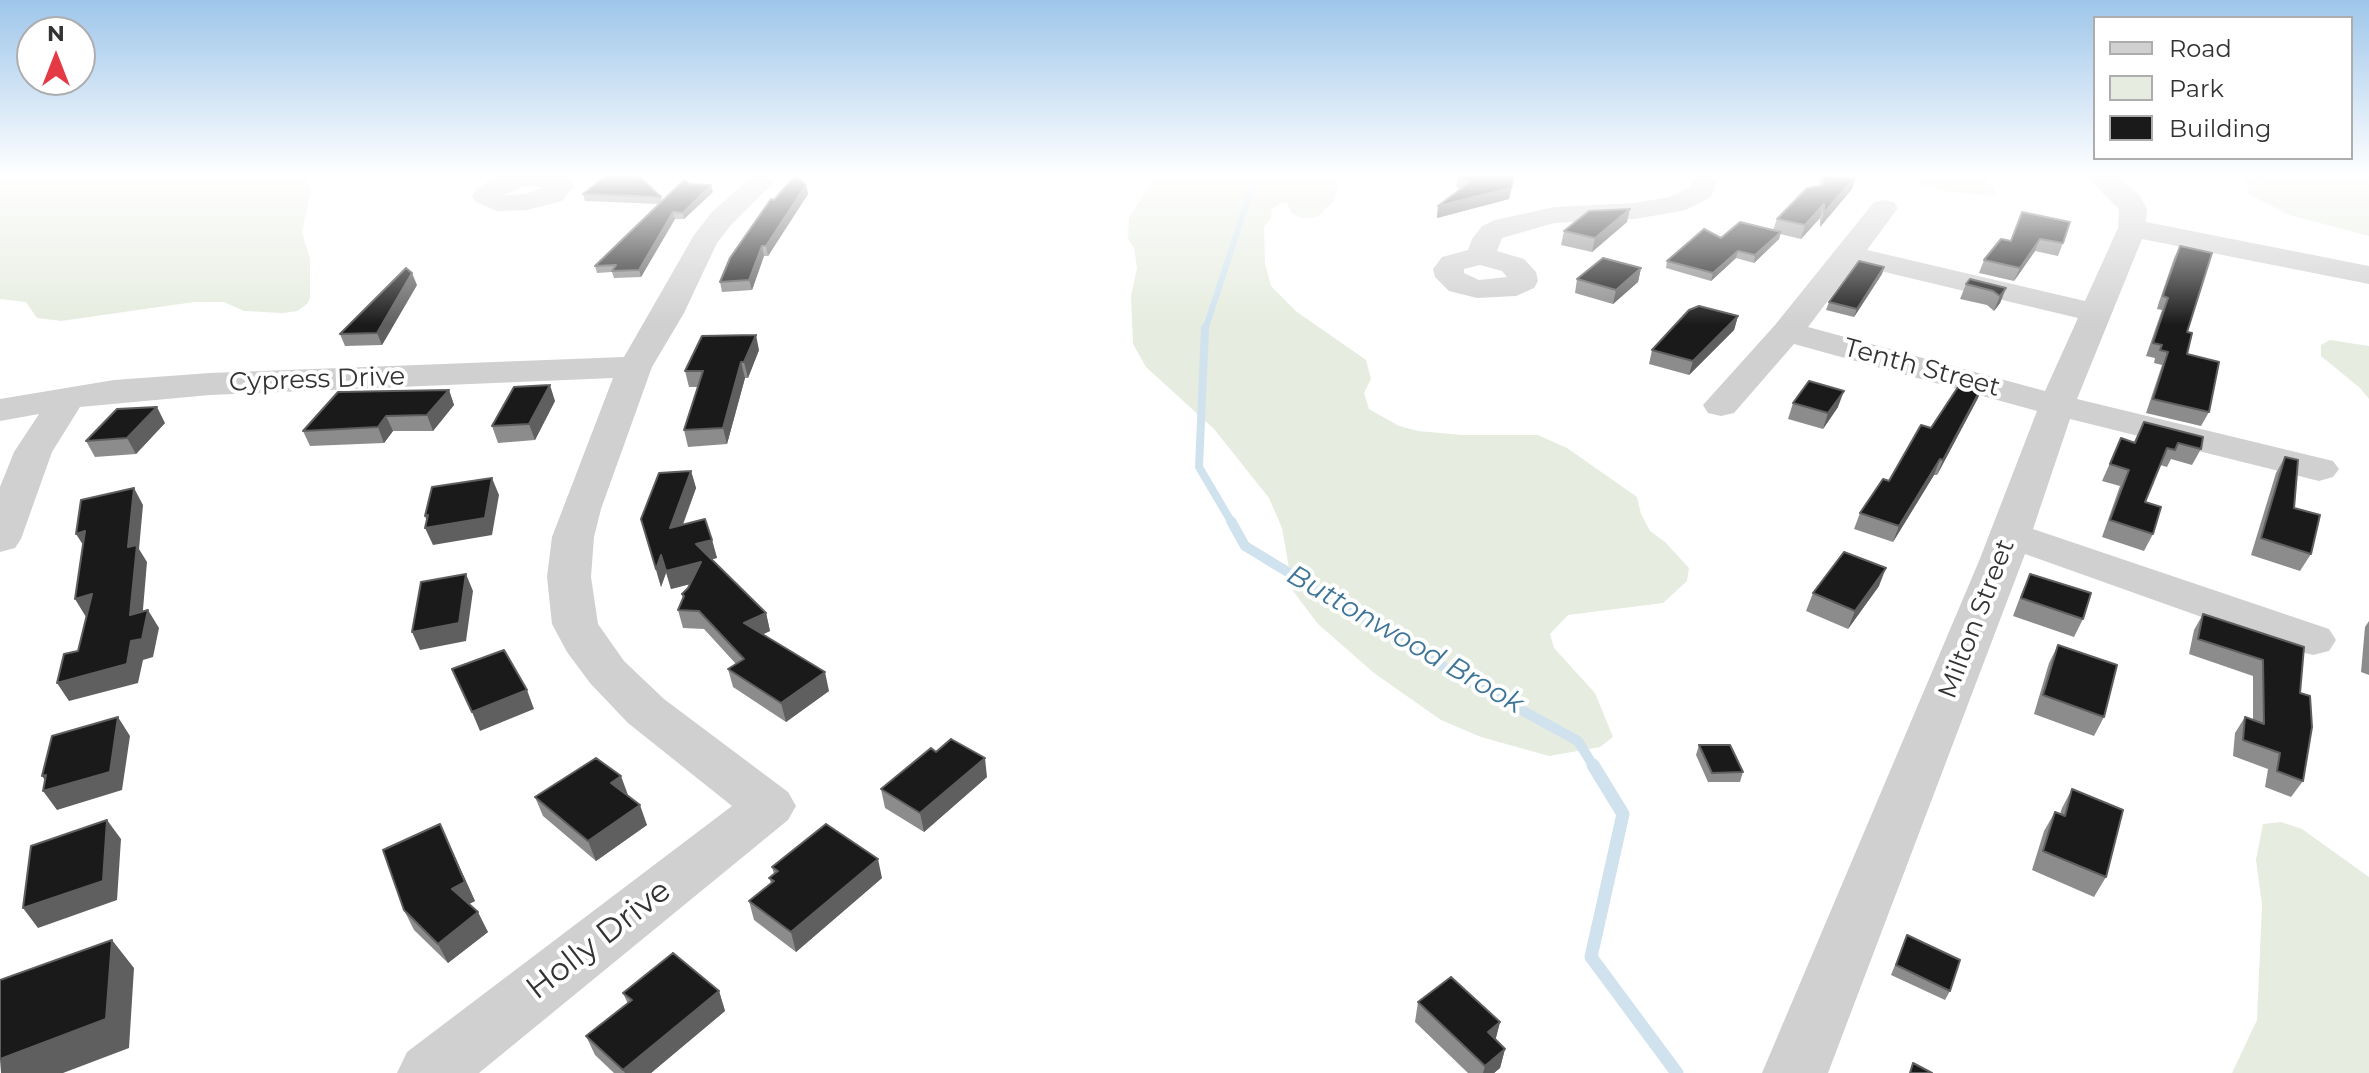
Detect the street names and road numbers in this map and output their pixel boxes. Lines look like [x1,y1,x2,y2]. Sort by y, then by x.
street label: Tenth Street [1841,332,2003,404]
street label: Cypress Drive [228,361,406,399]
street label: Milton Street [1932,535,2022,703]
street label: Holly Drive [519,872,679,1008]

